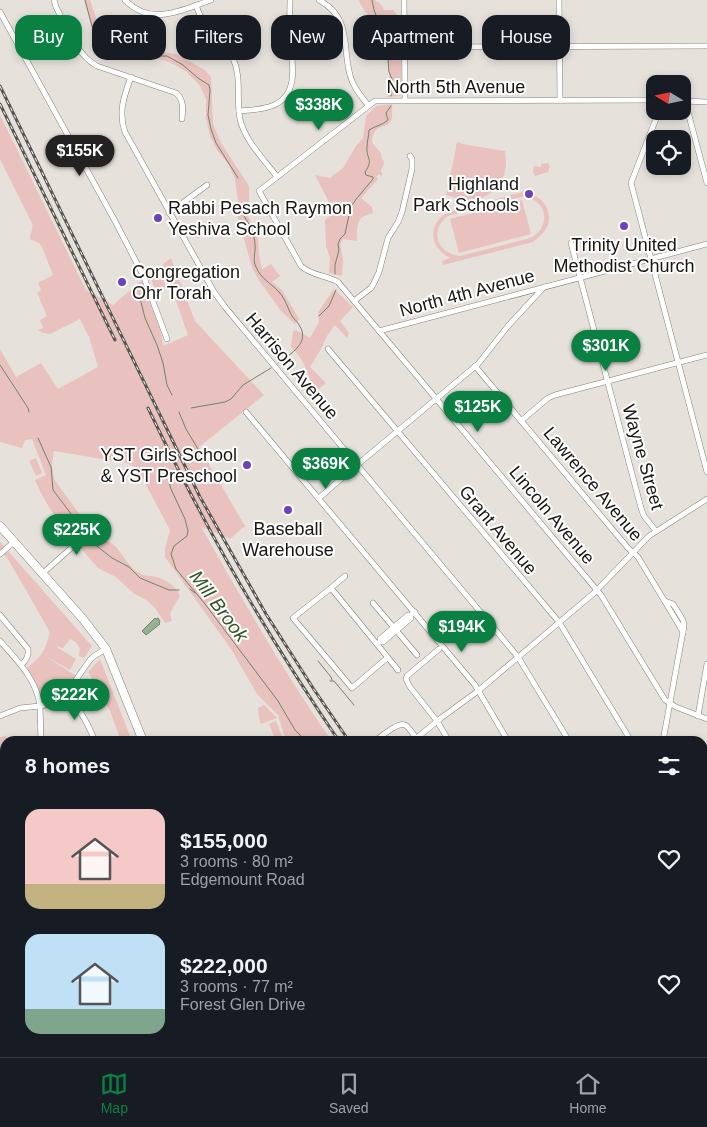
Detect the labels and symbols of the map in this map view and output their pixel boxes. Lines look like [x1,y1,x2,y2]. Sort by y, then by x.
north arrow [646,75,691,120]
street label: North 5th Avenue [387,77,525,97]
pin: $338K [284,88,354,131]
pin: $155K [45,134,115,177]
place label: Highland Park Schools [413,174,519,215]
marker: Highland Park Schools [523,188,535,200]
place label: Rabbi Pesach Raymon Yeshiva School [168,198,352,239]
marker: Rabbi Pesach Raymon Yeshiva School [152,212,164,224]
marker: Trinity United Methodist Church [618,220,630,232]
place label: Trinity United Methodist Church [553,235,695,276]
place label: Congregation Ohr Torah [132,262,240,303]
street label: North 4th Avenue [397,265,537,321]
marker: Congregation Ohr Torah [116,276,128,288]
street label: Harrison Avenue [242,309,342,423]
pin: $301K [571,330,641,372]
pin: $125K [443,390,513,433]
street label: Wayne Street [618,402,668,512]
street label: Lawrence Avenue [539,423,647,545]
place label: YST Girls School & YST Preschool [100,445,237,486]
pin: $369K [291,448,361,490]
marker: YST Girls School & YST Preschool [241,459,253,471]
street label: Lincoln Avenue [505,462,599,568]
street label: Grant Avenue [455,482,541,578]
marker: Baseball Warehouse [282,504,294,516]
pin: $225K [42,514,112,556]
place label: Baseball Warehouse [242,519,334,560]
water label: Mill Brook [186,566,253,647]
pin: $194K [427,610,497,653]
pin: $222K [40,678,110,721]

